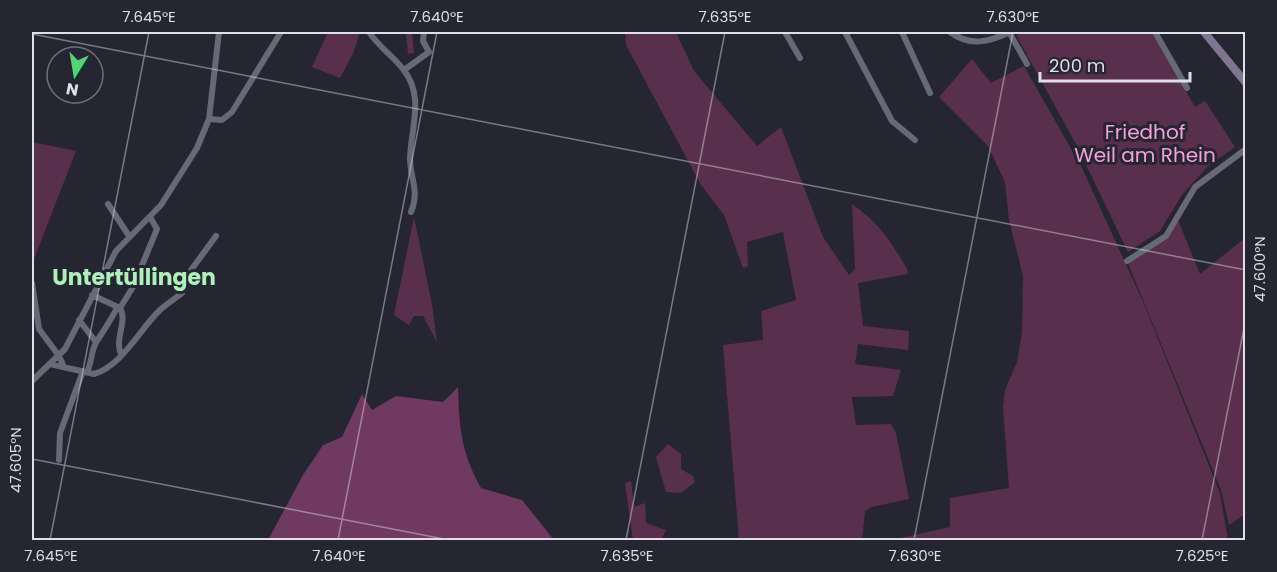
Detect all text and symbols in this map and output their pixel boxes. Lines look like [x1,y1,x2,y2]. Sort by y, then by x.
text: 7.645°E [122,6,176,27]
text: 7.640°E [410,6,464,27]
text: 7.635°E [699,6,751,27]
text: 7.630°E [987,6,1039,27]
north arrow [45,45,105,105]
scale bar [1040,45,1190,83]
text: 200 m [1049,53,1105,78]
text: N [64,77,80,102]
park label: Friedhof Weil am Rhein [1074,118,1216,169]
text: 47.600°N [1249,236,1270,302]
district label: Untertüllingen [52,262,216,293]
text: 47.605°N [5,427,26,493]
text: 7.645°E [24,545,78,566]
text: 7.640°E [312,545,366,566]
text: 7.635°E [601,545,653,566]
text: 7.630°E [889,545,941,566]
text: 7.625°E [1176,545,1228,566]

